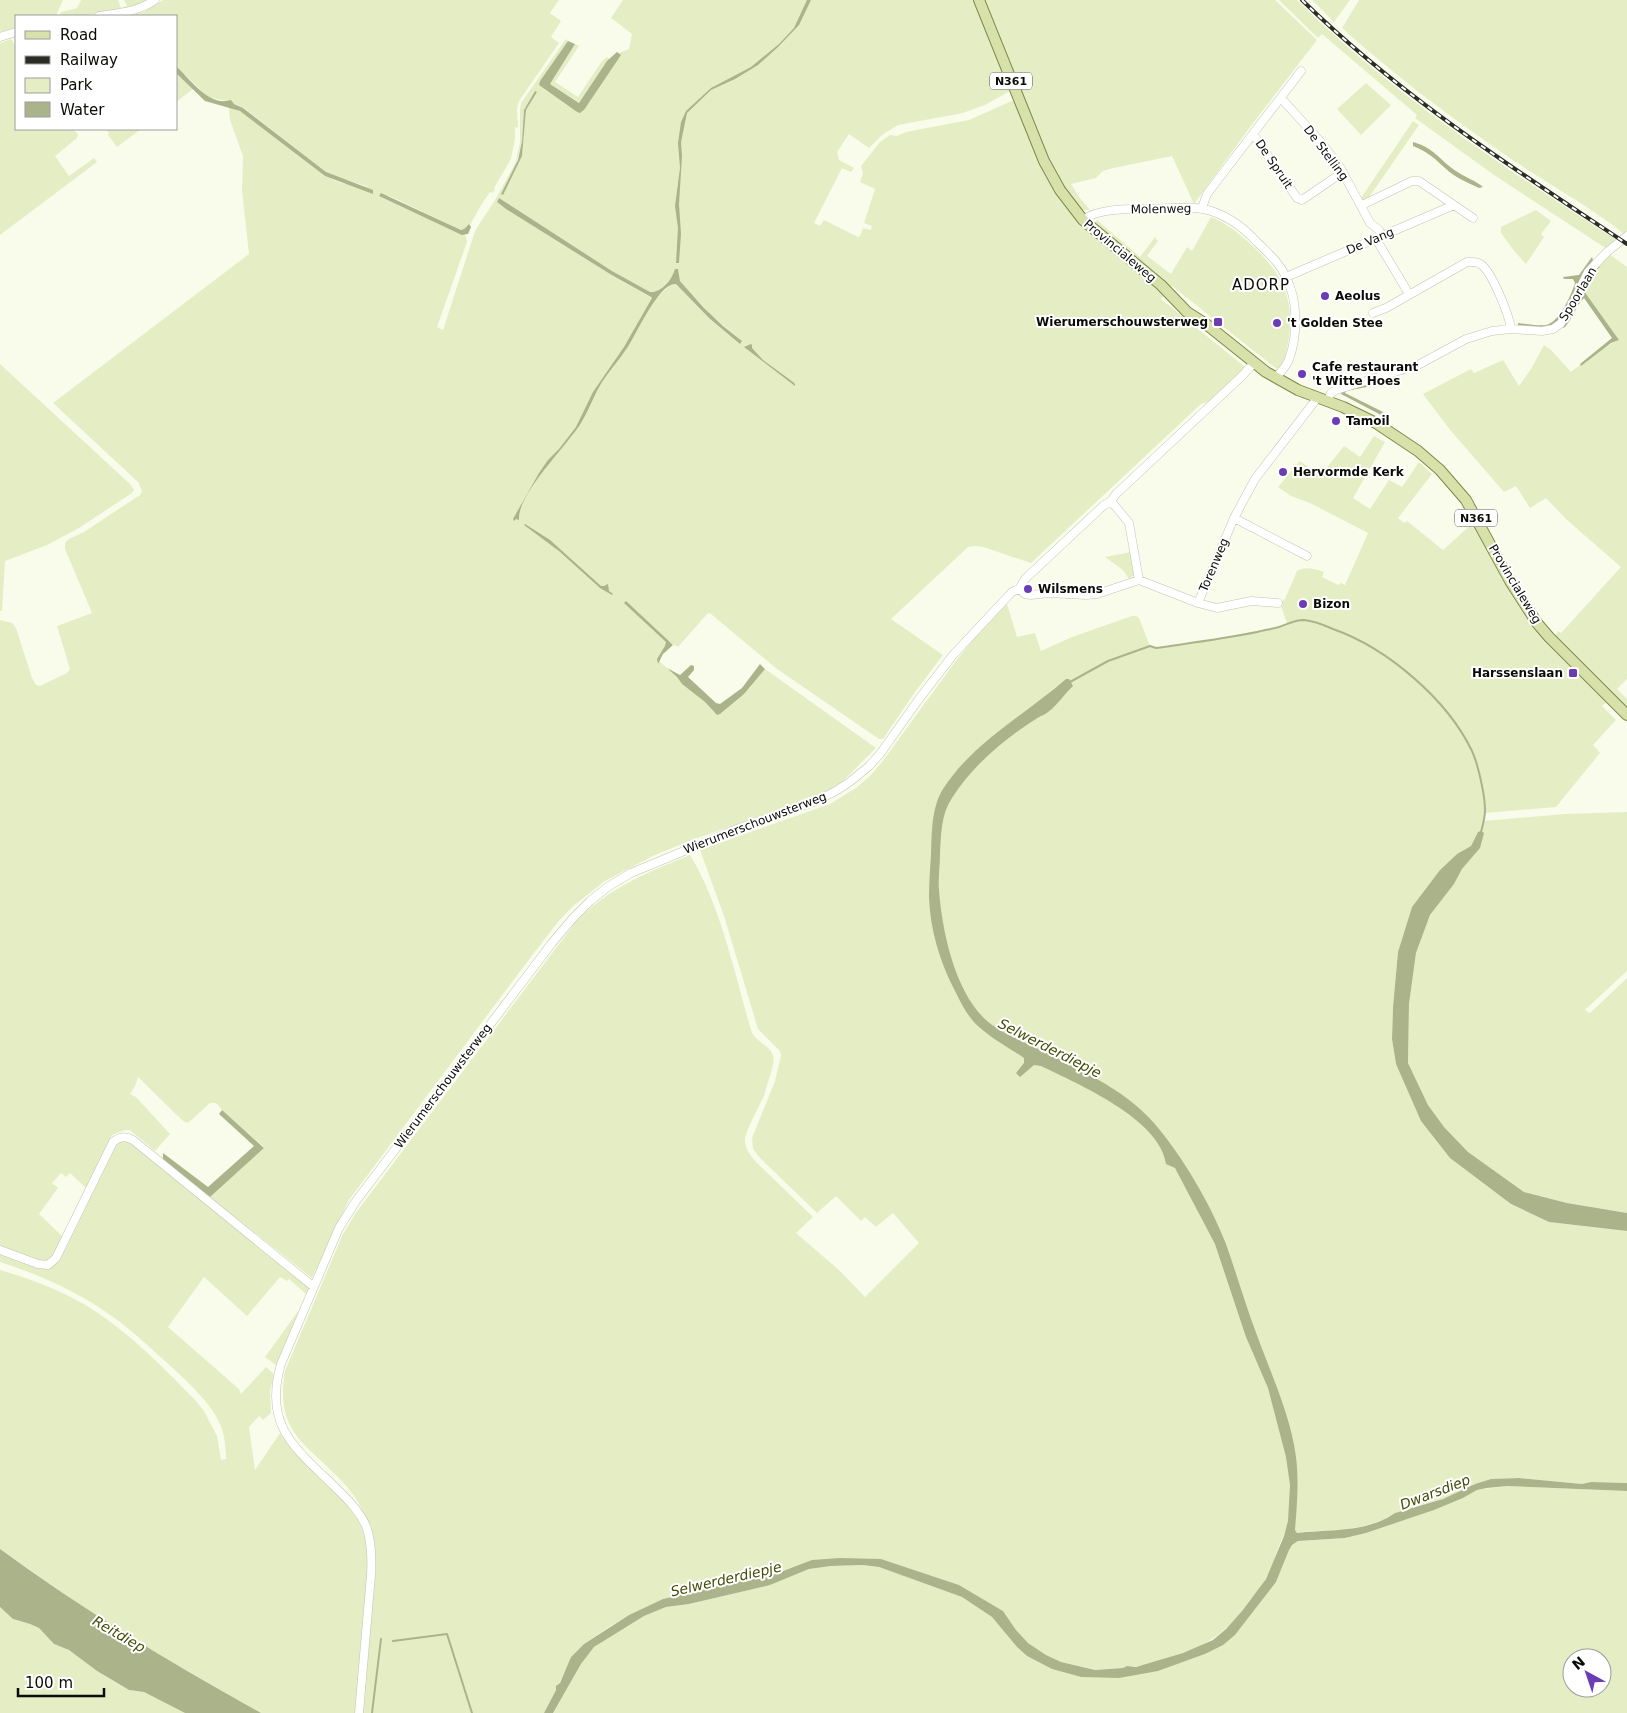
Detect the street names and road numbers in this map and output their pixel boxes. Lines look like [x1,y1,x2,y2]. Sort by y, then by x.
road number: N361 [990,72,1032,90]
street label: De Stelling [1301,123,1351,183]
street label: De Spruit [1252,137,1296,191]
street label: Molenweg [1130,201,1192,217]
street label: Provincialeweg [1081,217,1159,285]
street label: De Vang [1344,225,1396,257]
street label: Spoorlaan [1556,264,1600,324]
road number: N361 [1455,509,1497,526]
street label: Torenweg [1196,536,1232,595]
street label: Provincialeweg [1486,542,1544,626]
street label: Wierumerschouwsterweg [681,789,829,857]
street label: Wierumerschouwsterweg [392,1021,494,1151]

